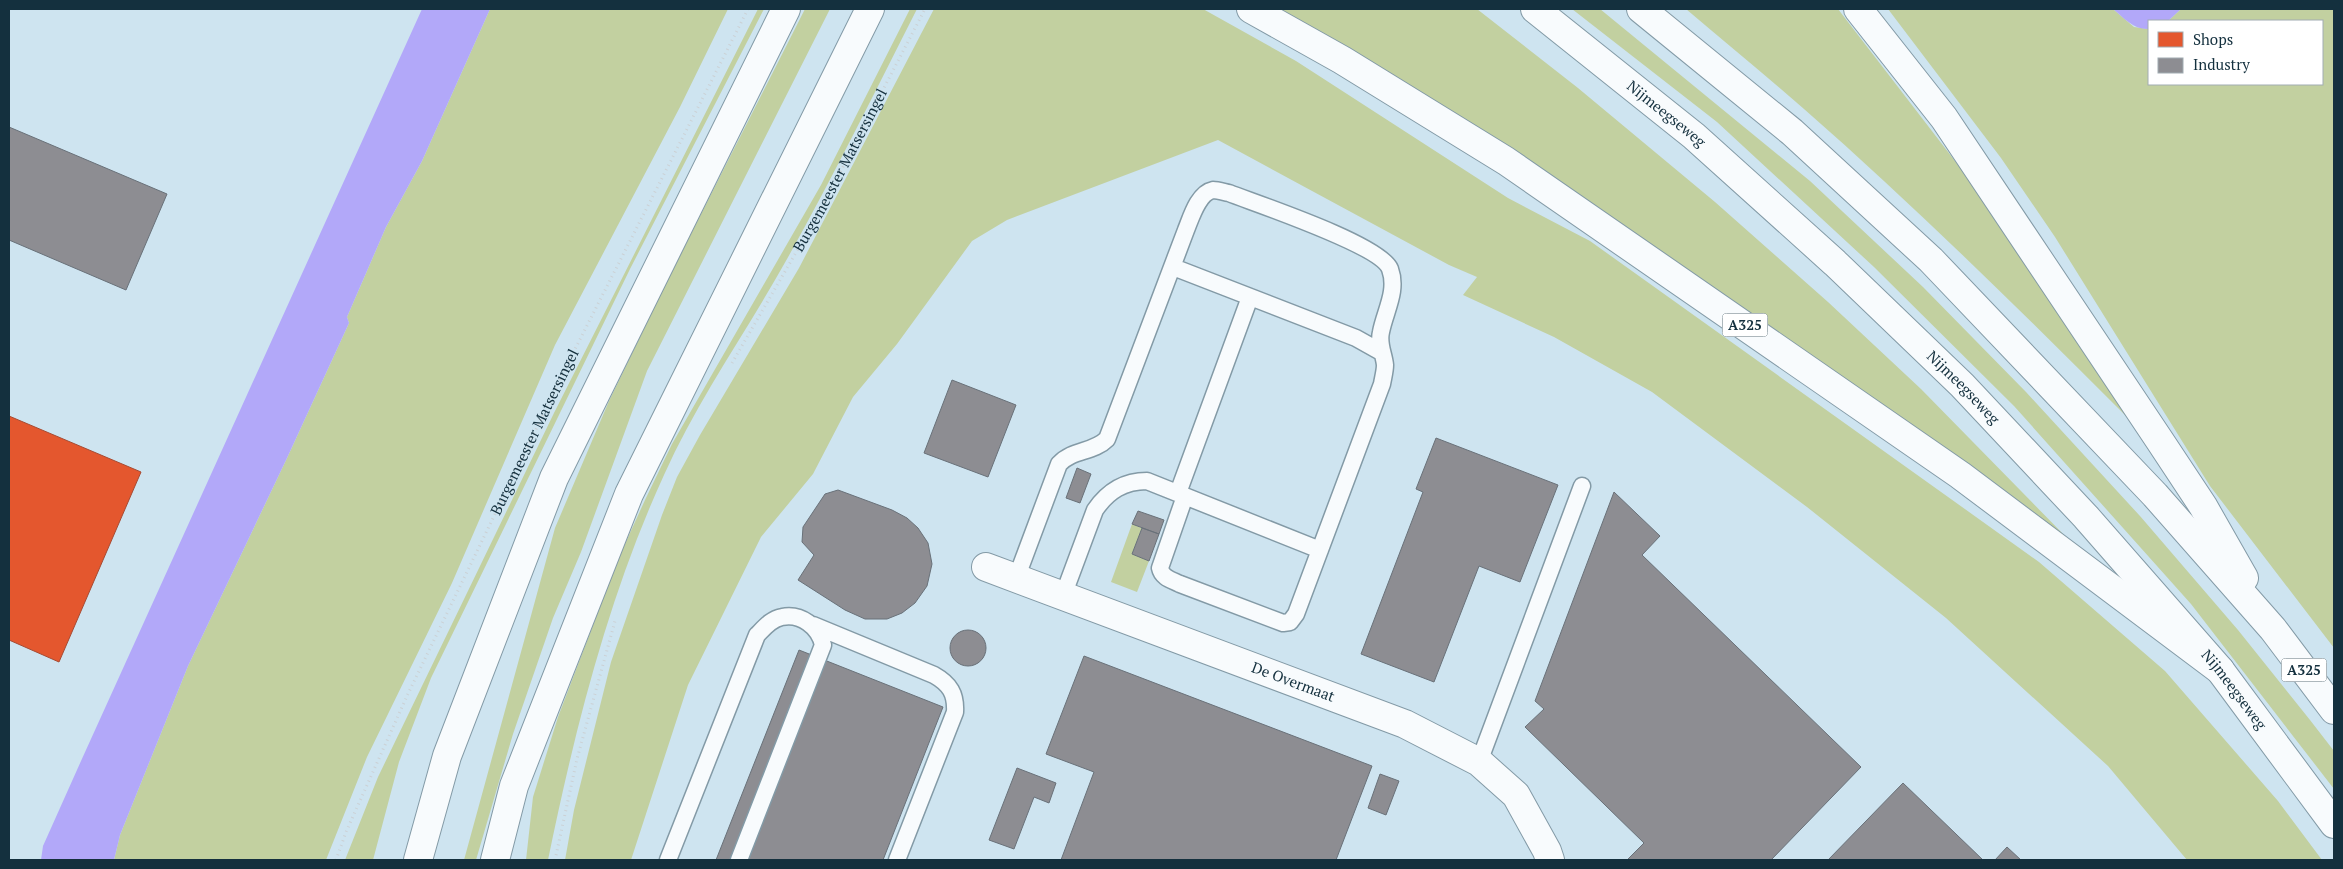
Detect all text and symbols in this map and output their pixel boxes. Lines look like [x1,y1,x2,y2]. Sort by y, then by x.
legend [2148,20,2323,85]
text: Shops [2193,29,2233,49]
text: Industry [2193,54,2250,74]
street label: Nijmeegseweg [1623,75,1711,152]
street label: Burgemeester Matsersingel [788,85,891,255]
road number: A325 [1722,314,1768,336]
street label: Burgemeester Matsersingel [485,345,583,518]
street label: Nijmeegseweg [1923,346,2005,429]
street label: Nijmeegseweg [2198,645,2272,734]
street label: De Overmaat [1249,656,1338,706]
road number: A325 [2282,658,2326,682]

